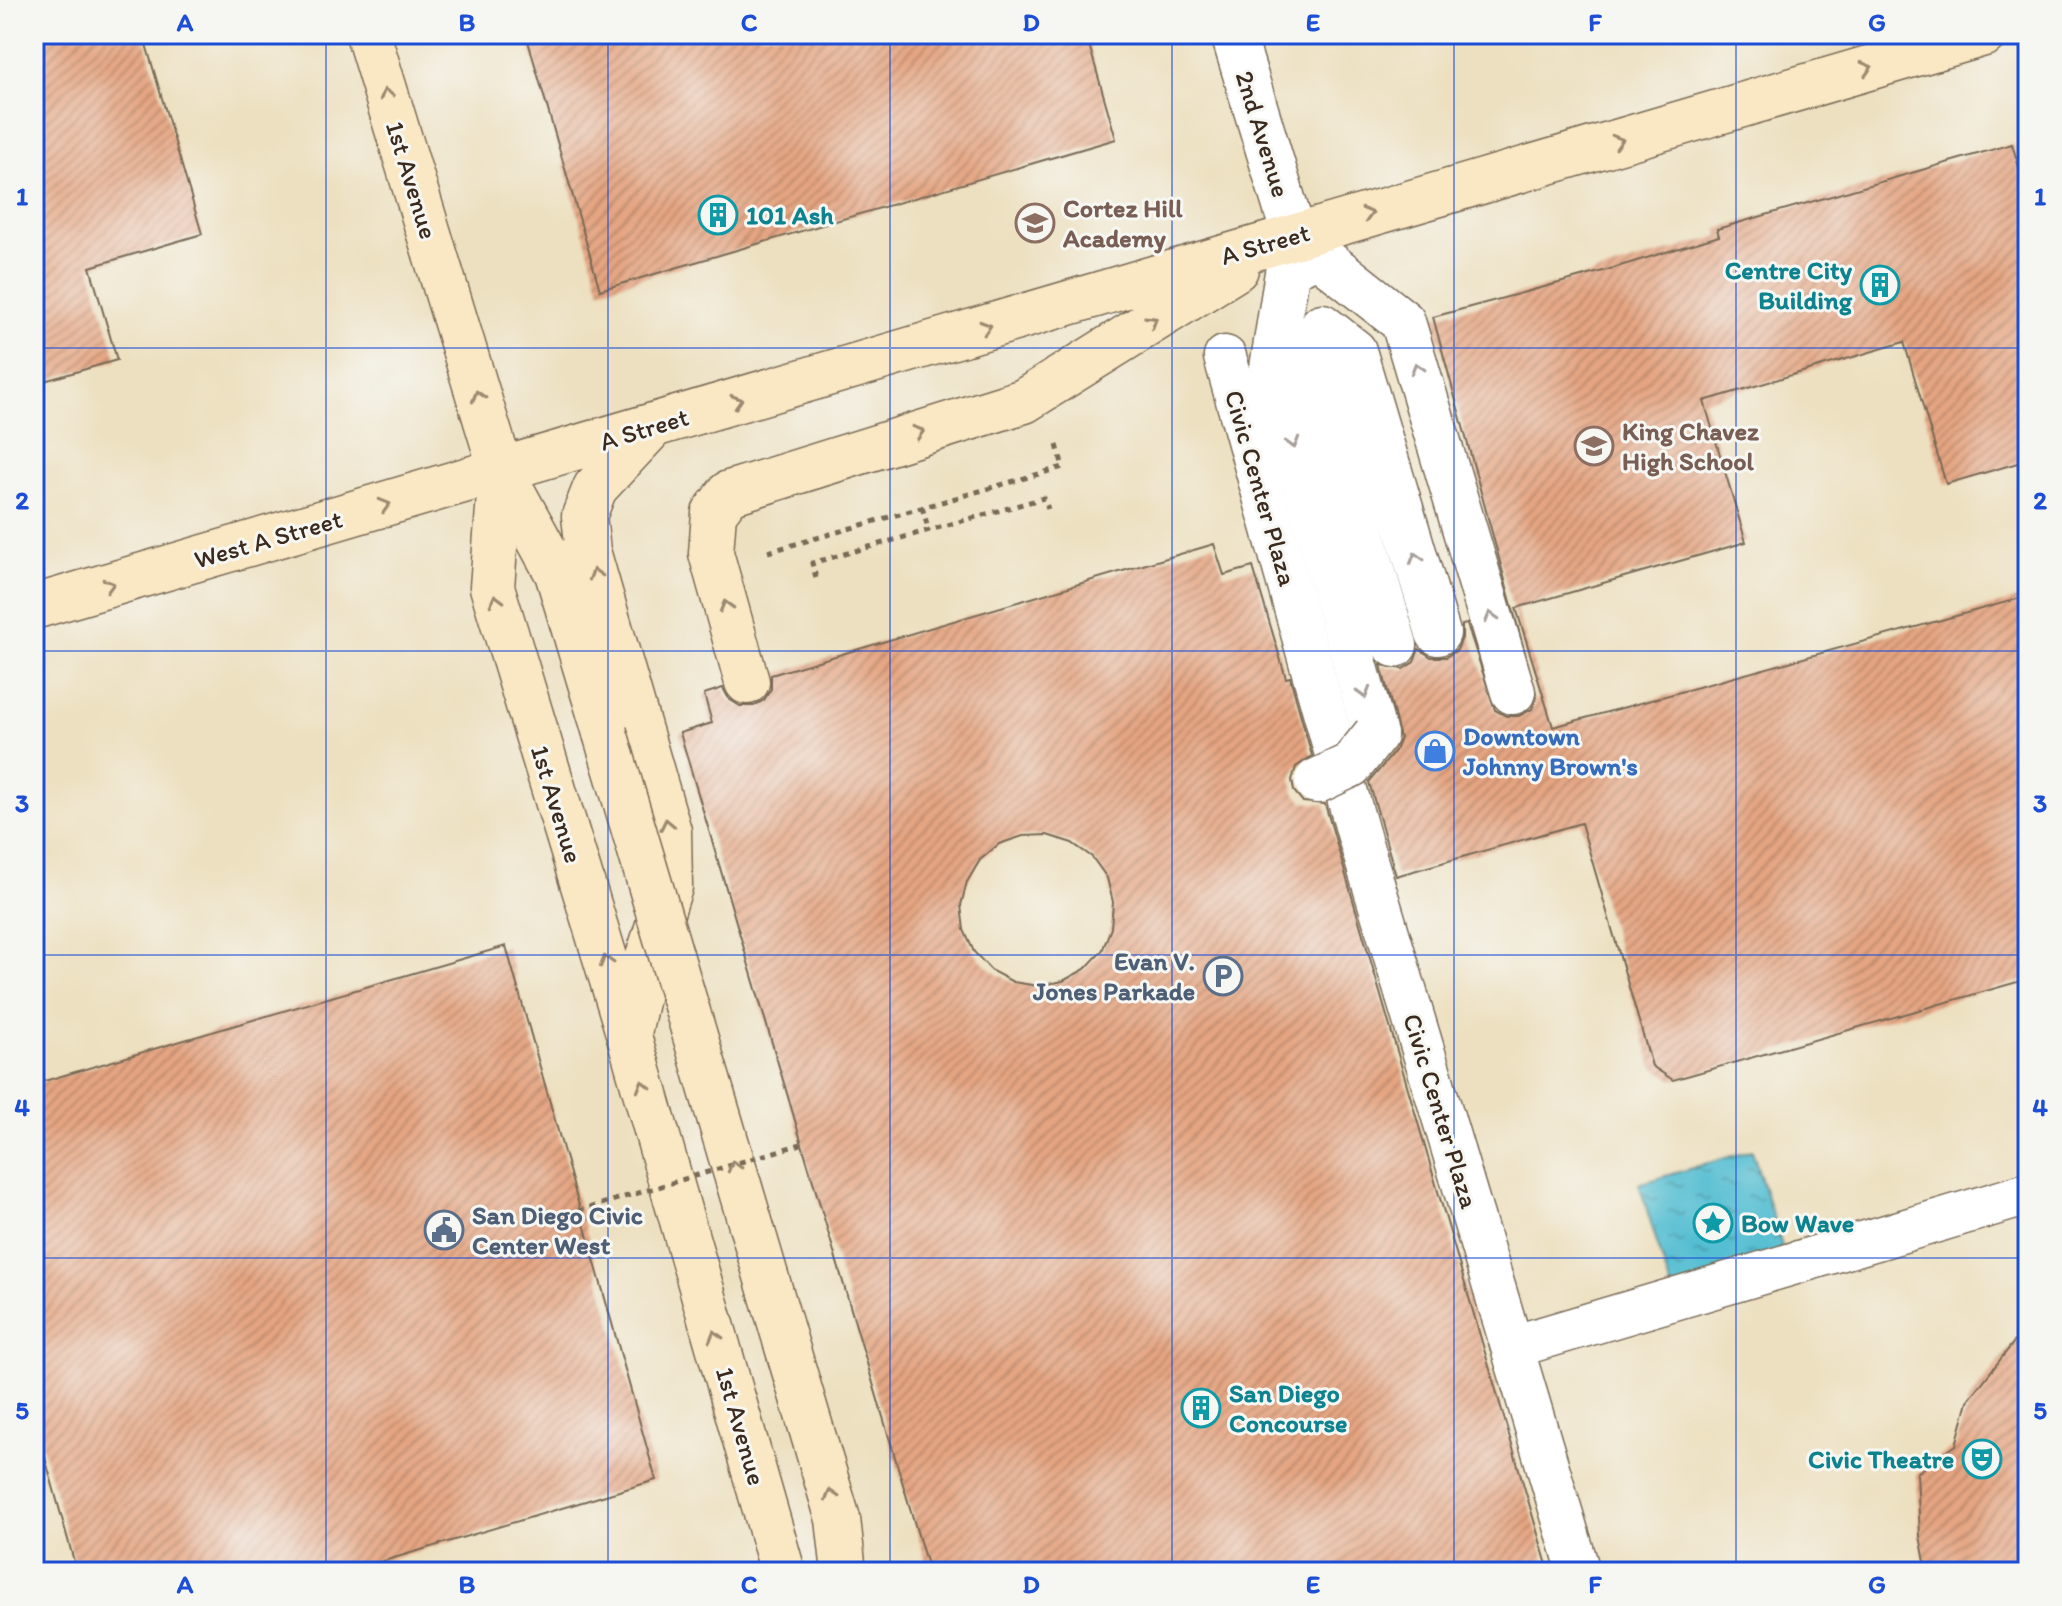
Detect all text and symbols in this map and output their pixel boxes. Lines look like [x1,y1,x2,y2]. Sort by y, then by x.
text: A [176,6,194,38]
text: B [459,6,476,38]
text: C [741,6,758,38]
text: D [1022,6,1040,38]
text: E [1306,6,1320,38]
text: F [1588,6,1602,38]
text: G [1868,6,1886,38]
one-way arrow [1860,61,1874,77]
street label: 2nd Avenue [1229,67,1297,201]
one-way arrow [379,87,395,101]
street label: 1st Avenue [379,117,445,243]
one-way arrow [1610,134,1624,150]
text: 1 [16,180,28,212]
text: 1 [2034,180,2046,212]
place label: Cortez Hill Academy [1062,192,1183,254]
building icon: 101 Ash [697,194,739,236]
place label: 101 Ash [746,199,834,231]
school or university icon: Cortez Hill Academy [1014,202,1056,244]
one-way arrow [1361,207,1375,223]
street label: A Street [1217,216,1313,272]
place label: Centre City Building [1725,254,1853,316]
building icon: Centre City Building [1859,264,1901,306]
one-way arrow [1143,315,1158,331]
one-way arrow [979,320,993,336]
one-way arrow [1410,361,1426,375]
street label: Civic Center Plaza [1218,386,1304,590]
one-way arrow [471,390,487,403]
one-way arrow [730,394,743,410]
street label: A Street [596,400,692,458]
place label: King Chavez High School [1622,415,1759,477]
one-way arrow [912,425,926,441]
school or university icon: King Chavez High School [1573,425,1615,467]
one-way arrow [1284,436,1300,450]
text: 2 [15,484,29,516]
text: 2 [2033,484,2047,516]
one-way arrow [378,498,392,514]
street label: West A Street [190,503,346,575]
one-way arrow [1409,552,1425,565]
one-way arrow [588,568,604,581]
one-way arrow [101,578,115,595]
one-way arrow [489,593,506,607]
one-way arrow [719,600,735,614]
one-way arrow [1484,610,1500,624]
one-way arrow [1354,686,1371,700]
place label: Downtown Johnny Brown's [1462,720,1638,782]
shop icon: Downtown Johnny Brown's [1414,730,1456,772]
street label: 1st Avenue [524,741,590,867]
text: 3 [15,787,29,819]
text: 3 [2033,787,2047,819]
one-way arrow [659,817,676,830]
place label: Evan V. Jones Parkade [1032,945,1195,1007]
one-way arrow [599,955,615,968]
parking icon: Evan V. Jones Parkade [1202,955,1244,997]
street label: Civic Center Plaza [1396,1010,1486,1213]
one-way arrow [636,1079,652,1093]
text: 4 [14,1091,30,1123]
text: 4 [2032,1091,2048,1123]
one-way arrow [726,1160,743,1174]
place label: San Diego Civic Center West [472,1199,643,1261]
place icon: Bow Wave [1692,1202,1734,1244]
place label: Bow Wave [1741,1207,1854,1239]
public building icon: San Diego Civic Center West [423,1209,465,1251]
one-way arrow [708,1329,725,1343]
street label: 1st Avenue [709,1363,773,1489]
place label: San Diego Concourse [1229,1377,1348,1439]
building icon: San Diego Concourse [1180,1387,1222,1429]
text: 5 [15,1394,29,1426]
text: 5 [2033,1394,2047,1426]
theatre icon: Civic Theatre [1961,1438,2003,1480]
place label: Civic Theatre [1808,1443,1954,1475]
one-way arrow [824,1489,840,1503]
text: A [176,1568,194,1600]
text: B [459,1568,476,1600]
text: C [741,1568,758,1600]
text: D [1022,1568,1040,1600]
text: E [1306,1568,1320,1600]
text: F [1588,1568,1602,1600]
text: G [1868,1568,1886,1600]

